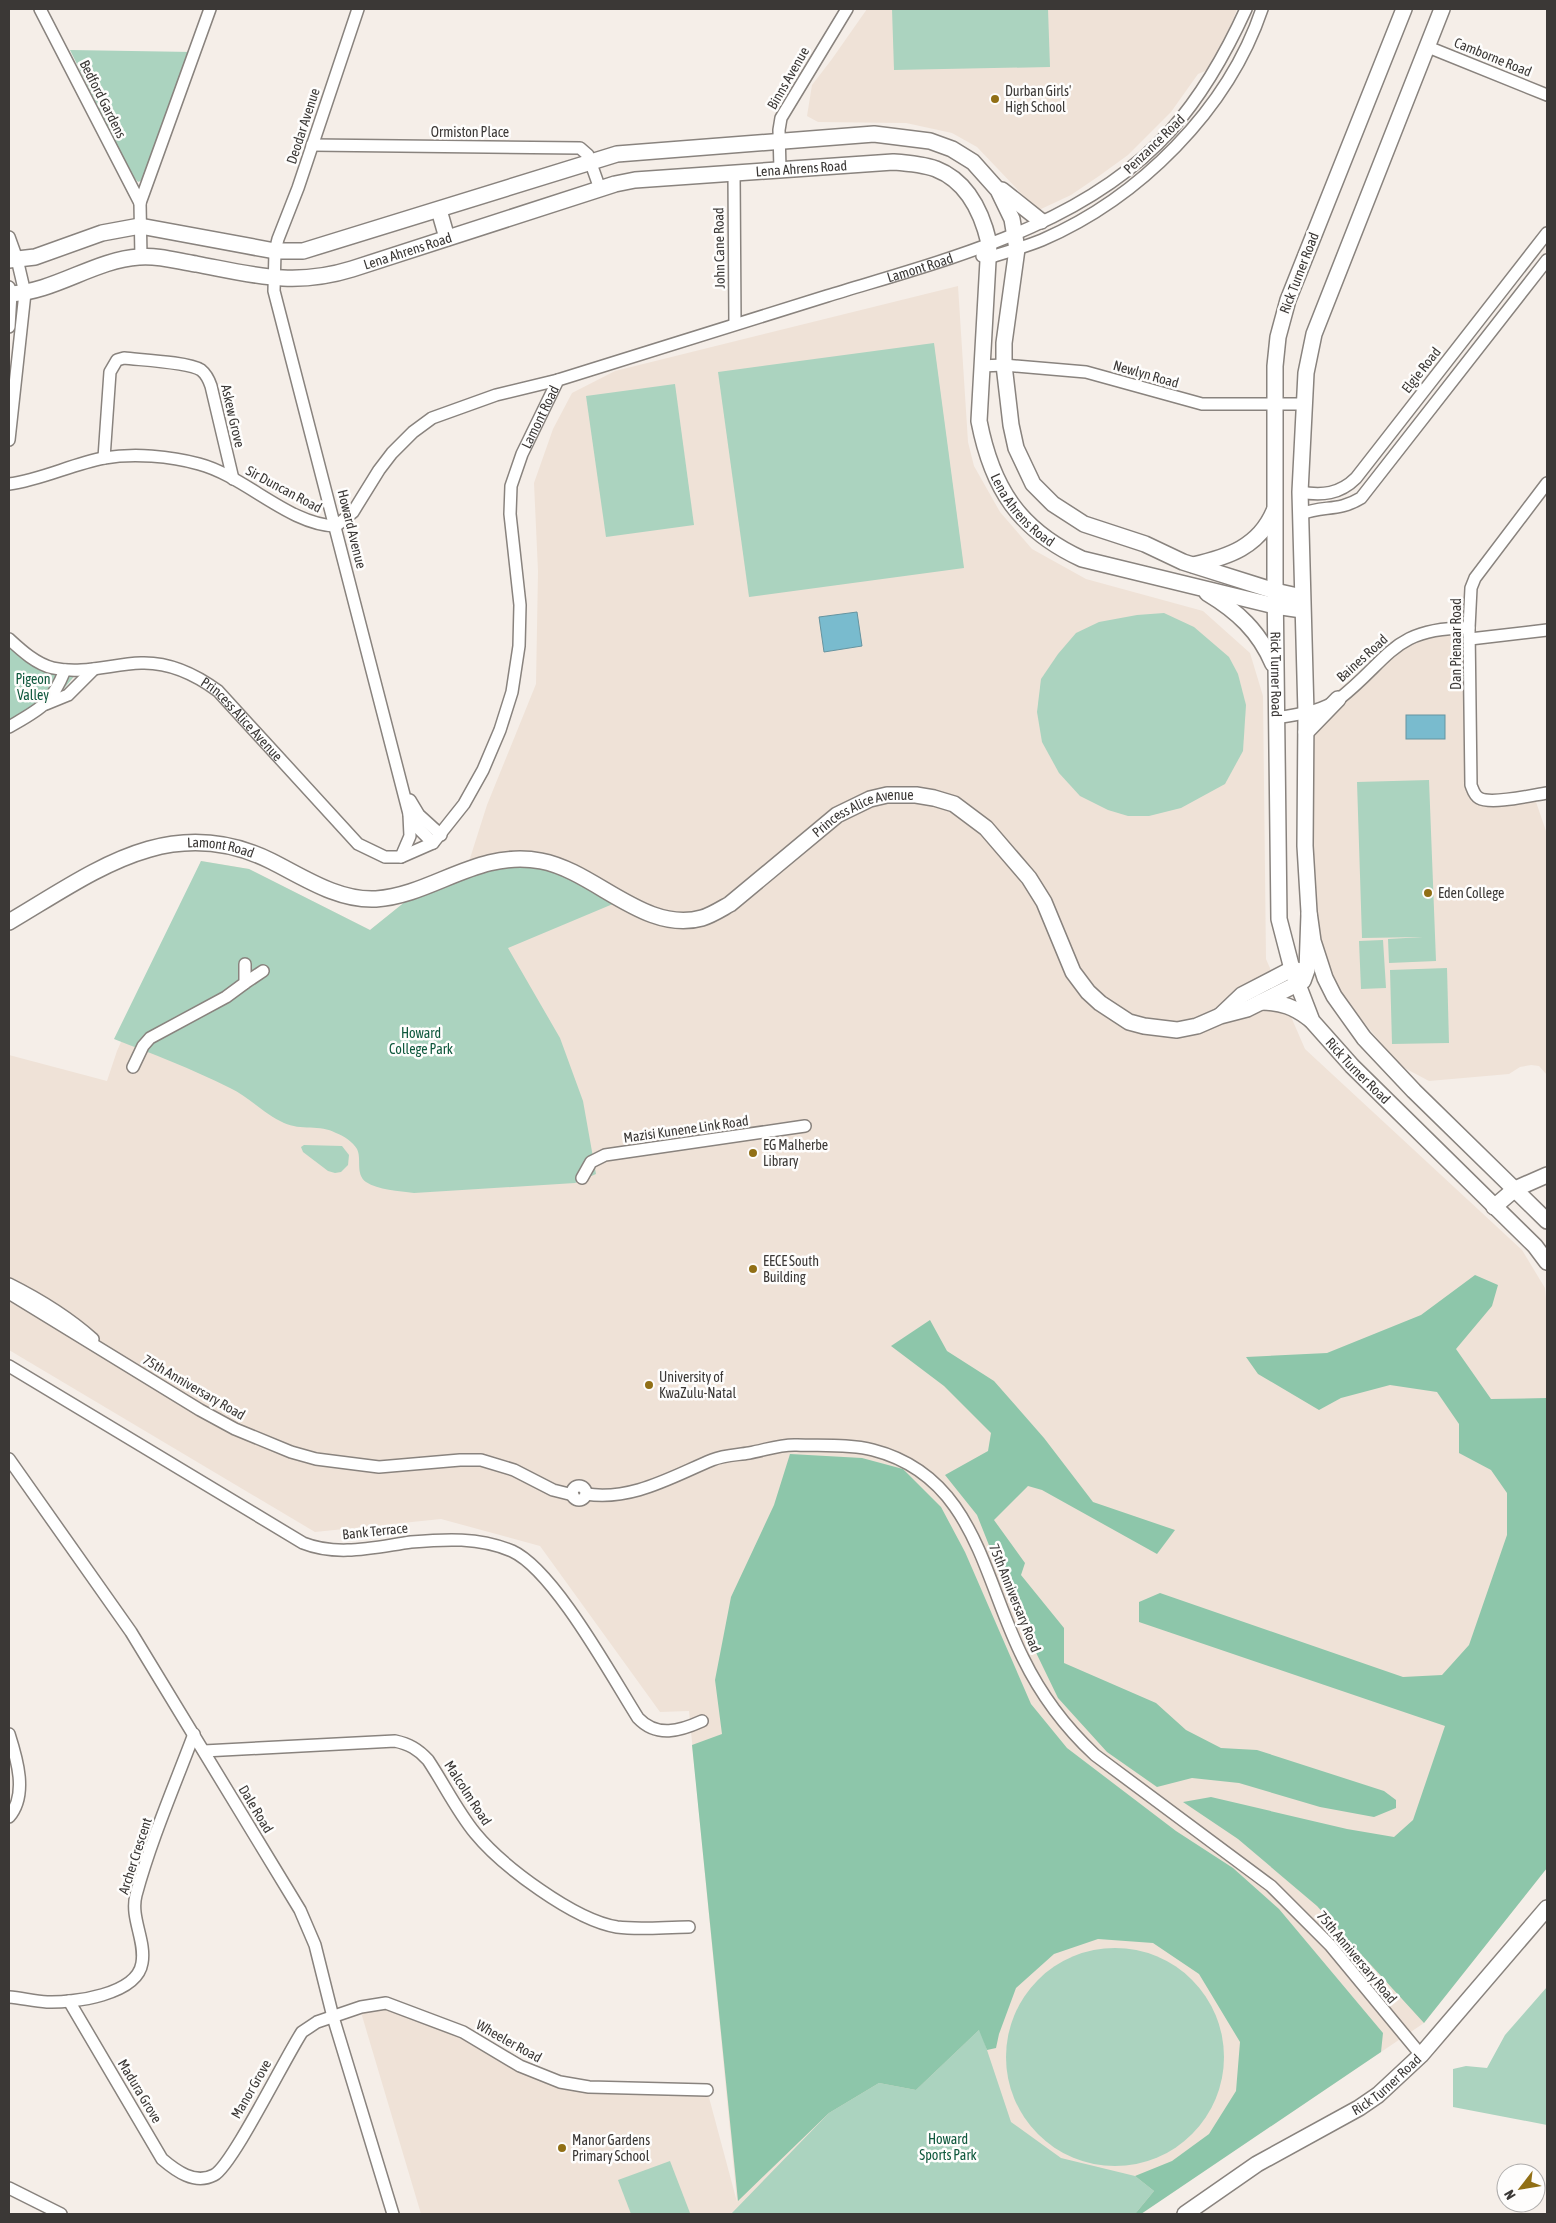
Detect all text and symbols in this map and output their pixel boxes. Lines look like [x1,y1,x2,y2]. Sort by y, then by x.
street label: Camborne Road [1452,34,1534,80]
street label: Binns Avenue [764,44,812,112]
street label: Bedford Gardens [76,57,130,141]
place label: Durban Girls' High School [1005,83,1071,115]
street label: Deodar Avenue [283,86,323,166]
marker: Durban Girls' High School [989,93,1001,105]
street label: Penzance Road [1120,111,1188,177]
street label: Ormiston Place [431,124,509,140]
street label: Lena Ahrens Road [755,157,848,180]
street label: John Cane Road [710,207,728,289]
street label: Lena Ahrens Road [362,229,454,273]
street label: Rick Turner Road [1276,230,1322,316]
street label: Lamont Road [885,250,955,285]
street label: Elgie Road [1398,344,1444,396]
street label: Newlyn Road [1111,357,1181,391]
street label: Askew Grove [218,383,248,449]
street label: Lamont Road [518,383,562,451]
street label: Sir Duncan Road [243,462,325,516]
street label: Lena Ahrens Road [988,471,1058,550]
street label: Howard Avenue [334,488,370,570]
street label: Dan Pienaar Road [1448,598,1464,690]
street label: Rick Turner Road [1268,631,1285,717]
street label: Baines Road [1333,631,1391,685]
park label: Pigeon Valley [15,671,51,703]
street label: Princess Alice Avenue [198,674,286,764]
street label: Princess Alice Avenue [809,787,914,840]
street label: Lamont Road [187,834,256,861]
place label: Eden College [1438,885,1504,901]
marker: Eden College [1422,887,1434,899]
park label: Howard College Park [389,1025,453,1057]
street label: Rick Turner Road [1323,1034,1394,1107]
street label: Mazisi Kunene Link Road [622,1112,750,1146]
place label: EG Malherbe Library [763,1137,828,1169]
marker: EG Malherbe Library [747,1147,759,1159]
place label: EECE South Building [763,1253,819,1285]
marker: EECE South Building [747,1263,759,1275]
street label: 75th Anniversary Road [140,1351,248,1423]
place label: University of KwaZulu-Natal [659,1369,737,1401]
marker: University of KwaZulu-Natal [643,1379,655,1391]
street label: Bank Terrace [341,1520,409,1542]
street label: 75th Anniversary Road [986,1541,1044,1655]
street label: Malcolm Road [441,1758,495,1828]
street label: Dale Road [236,1782,276,1836]
street label: Archer Crescent [115,1816,155,1896]
street label: 75th Anniversary Road [1314,1908,1400,2006]
street label: Wheeler Road [474,2016,544,2066]
street label: Rick Turner Road [1349,2051,1424,2118]
street label: Madura Grove [115,2056,165,2126]
street label: Manor Grove [228,2057,274,2121]
park label: Howard Sports Park [919,2131,977,2163]
place label: Manor Gardens Primary School [572,2132,650,2164]
marker: Manor Gardens Primary School [556,2142,568,2154]
north arrow [1496,2163,1546,2213]
text: N [1501,2187,1519,2202]

